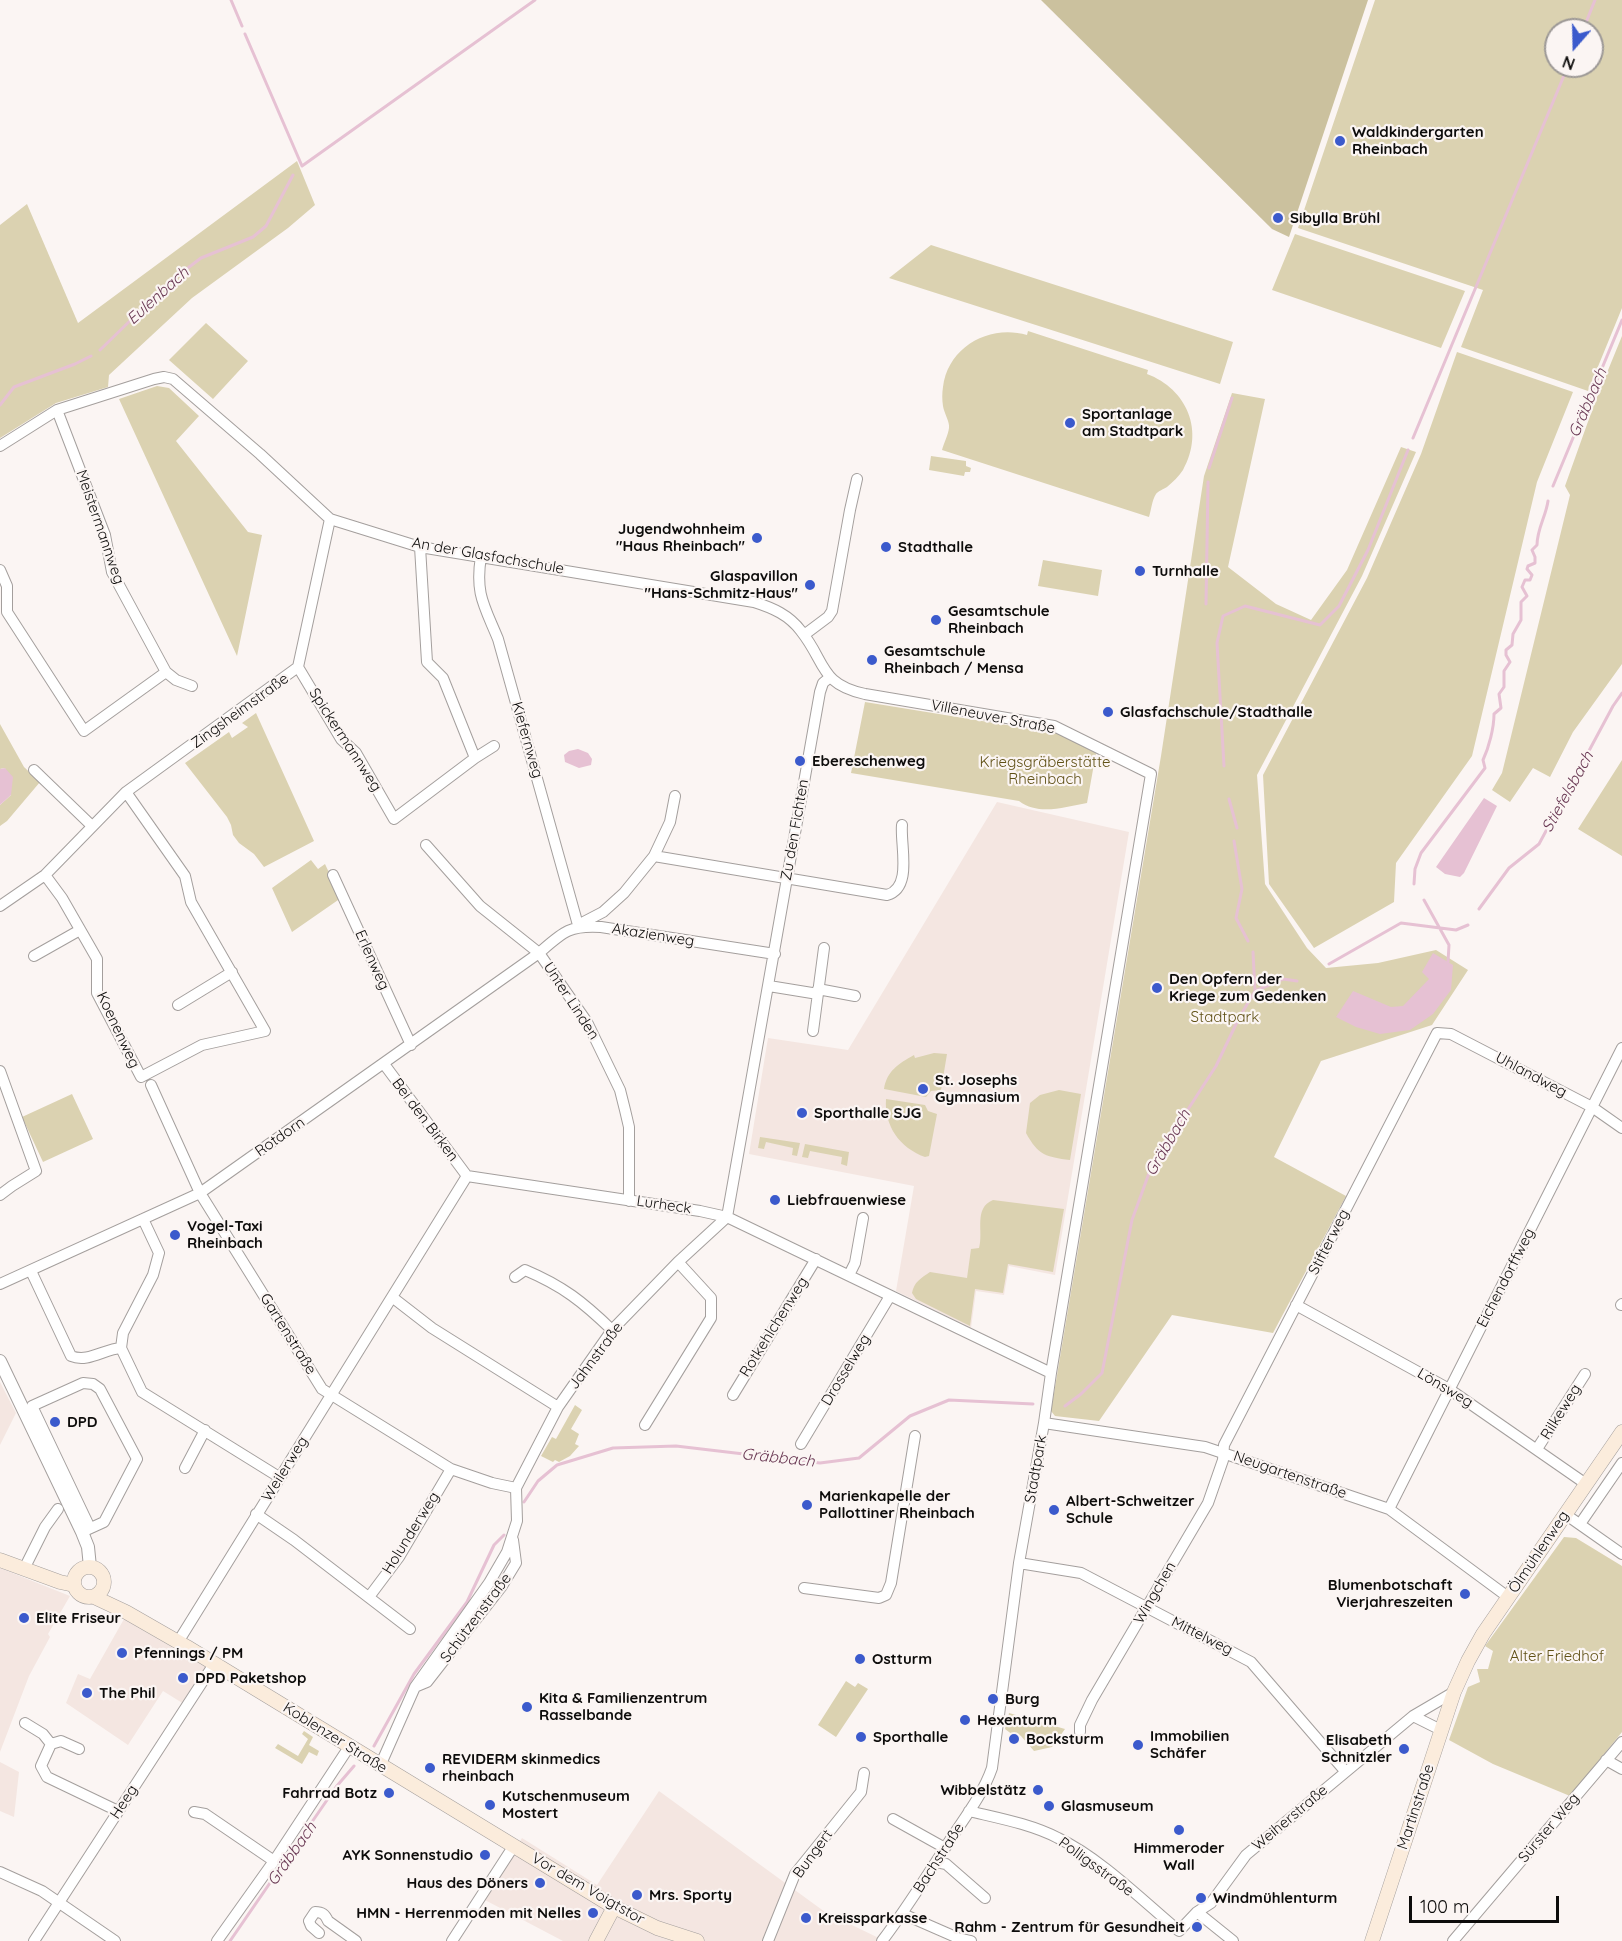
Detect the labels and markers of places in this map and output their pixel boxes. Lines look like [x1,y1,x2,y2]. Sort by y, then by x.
place label: Waldkindergarten Rheinbach [1352,123,1484,158]
marker: Waldkindergarten Rheinbach [1333,134,1347,148]
place label: Sibylla Brühl [1290,209,1380,227]
marker: Sibylla Brühl [1271,211,1285,225]
place label: Sportanlage am Stadtpark [1082,405,1183,440]
marker: Sportanlage am Stadtpark [1063,416,1077,430]
place label: Jugendwohnheim "Haus Rheinbach" [616,520,745,555]
marker: Jugendwohnheim "Haus Rheinbach" [750,531,764,545]
place label: Stadthalle [898,538,973,556]
marker: Stadthalle [879,540,893,554]
place label: Turnhalle [1152,562,1219,580]
marker: Turnhalle [1133,564,1147,578]
place label: Glaspavillon "Hans-Schmitz-Haus" [644,567,798,602]
marker: Glaspavillon "Hans-Schmitz-Haus" [803,578,817,592]
place label: Gesamtschule Rheinbach [948,602,1050,637]
marker: Gesamtschule Rheinbach [929,613,943,627]
place label: Gesamtschule Rheinbach / Mensa [884,642,1024,677]
marker: Gesamtschule Rheinbach / Mensa [865,653,879,667]
place label: Glasfachschule/Stadthalle [1120,703,1313,721]
marker: Glasfachschule/Stadthalle [1101,705,1115,719]
place label: Ebereschenweg [812,752,925,770]
marker: Ebereschenweg [793,754,807,768]
place label: Den Opfern der Kriege zum Gedenken [1169,970,1326,1005]
marker: Den Opfern der Kriege zum Gedenken [1150,981,1164,995]
place label: St. Josephs Gymnasium [935,1071,1020,1106]
marker: St. Josephs Gymnasium [916,1082,930,1096]
place label: Sporthalle SJG [814,1104,921,1122]
marker: Sporthalle SJG [795,1106,809,1120]
place label: Liebfrauenwiese [787,1191,906,1209]
marker: Liebfrauenwiese [768,1193,782,1207]
place label: Vogel-Taxi Rheinbach [187,1217,263,1252]
marker: Vogel-Taxi Rheinbach [168,1228,182,1242]
place label: DPD [67,1413,97,1431]
marker: DPD [48,1415,62,1429]
place label: Marienkapelle der Pallottiner Rheinbach [819,1487,975,1522]
place label: Albert-Schweitzer Schule [1066,1492,1195,1527]
marker: Marienkapelle der Pallottiner Rheinbach [800,1498,814,1512]
marker: Albert-Schweitzer Schule [1047,1503,1061,1517]
place label: Blumenbotschaft Vierjahreszeiten [1328,1576,1453,1611]
marker: Blumenbotschaft Vierjahreszeiten [1458,1587,1472,1601]
place label: Elite Friseur [36,1609,121,1627]
marker: Elite Friseur [17,1611,31,1625]
place label: Pfennings / PM [134,1644,243,1662]
marker: Pfennings / PM [115,1646,129,1660]
place label: Ostturm [872,1650,932,1668]
marker: Ostturm [853,1652,867,1666]
place label: DPD Paketshop [195,1669,306,1687]
marker: DPD Paketshop [176,1671,190,1685]
place label: The Phil [99,1684,156,1702]
marker: The Phil [80,1686,94,1700]
place label: Kita & Familienzentrum Rasselbande [539,1689,707,1724]
place label: Burg [1005,1690,1039,1708]
marker: Burg [986,1692,1000,1706]
marker: Kita & Familienzentrum Rasselbande [520,1700,534,1714]
place label: Hexenturm [977,1711,1057,1729]
marker: Hexenturm [958,1713,972,1727]
place label: Immobilien Schäfer [1150,1727,1229,1762]
place label: Sporthalle [873,1728,948,1746]
marker: Sporthalle [854,1730,868,1744]
place label: Bocksturm [1026,1730,1104,1748]
place label: Elisabeth Schnitzler [1321,1731,1392,1766]
marker: Bocksturm [1007,1732,1021,1746]
marker: Immobilien Schäfer [1131,1738,1145,1752]
marker: Elisabeth Schnitzler [1397,1742,1411,1756]
place label: REVIDERM skinmedics rheinbach [442,1750,600,1785]
marker: REVIDERM skinmedics rheinbach [423,1761,437,1775]
place label: Wibbelstätz [940,1781,1026,1799]
marker: Wibbelstätz [1031,1783,1045,1797]
place label: Fahrrad Botz [282,1784,377,1802]
marker: Fahrrad Botz [382,1786,396,1800]
place label: Kutschenmuseum Mostert [502,1787,630,1822]
place label: Glasmuseum [1061,1797,1153,1815]
marker: Kutschenmuseum Mostert [483,1798,497,1812]
marker: Glasmuseum [1042,1799,1056,1813]
marker: Himmeroder Wall [1172,1823,1186,1837]
place label: Himmeroder Wall [1133,1839,1225,1874]
place label: AYK Sonnenstudio [343,1846,473,1864]
marker: AYK Sonnenstudio [478,1848,492,1862]
place label: Haus des Döners [406,1874,528,1892]
marker: Haus des Döners [533,1876,547,1890]
place label: Mrs. Sporty [649,1886,732,1904]
marker: Mrs. Sporty [630,1888,644,1902]
place label: Windmühlenturm [1213,1889,1337,1907]
marker: Windmühlenturm [1194,1891,1208,1905]
place label: HMN - Herrenmoden mit Nelles [356,1904,581,1922]
marker: HMN - Herrenmoden mit Nelles [586,1906,600,1920]
place label: Kreissparkasse [818,1909,927,1927]
marker: Kreissparkasse [799,1911,813,1925]
place label: Rahm - Zentrum für Gesundheit [954,1918,1185,1936]
marker: Rahm - Zentrum für Gesundheit [1190,1920,1204,1934]

